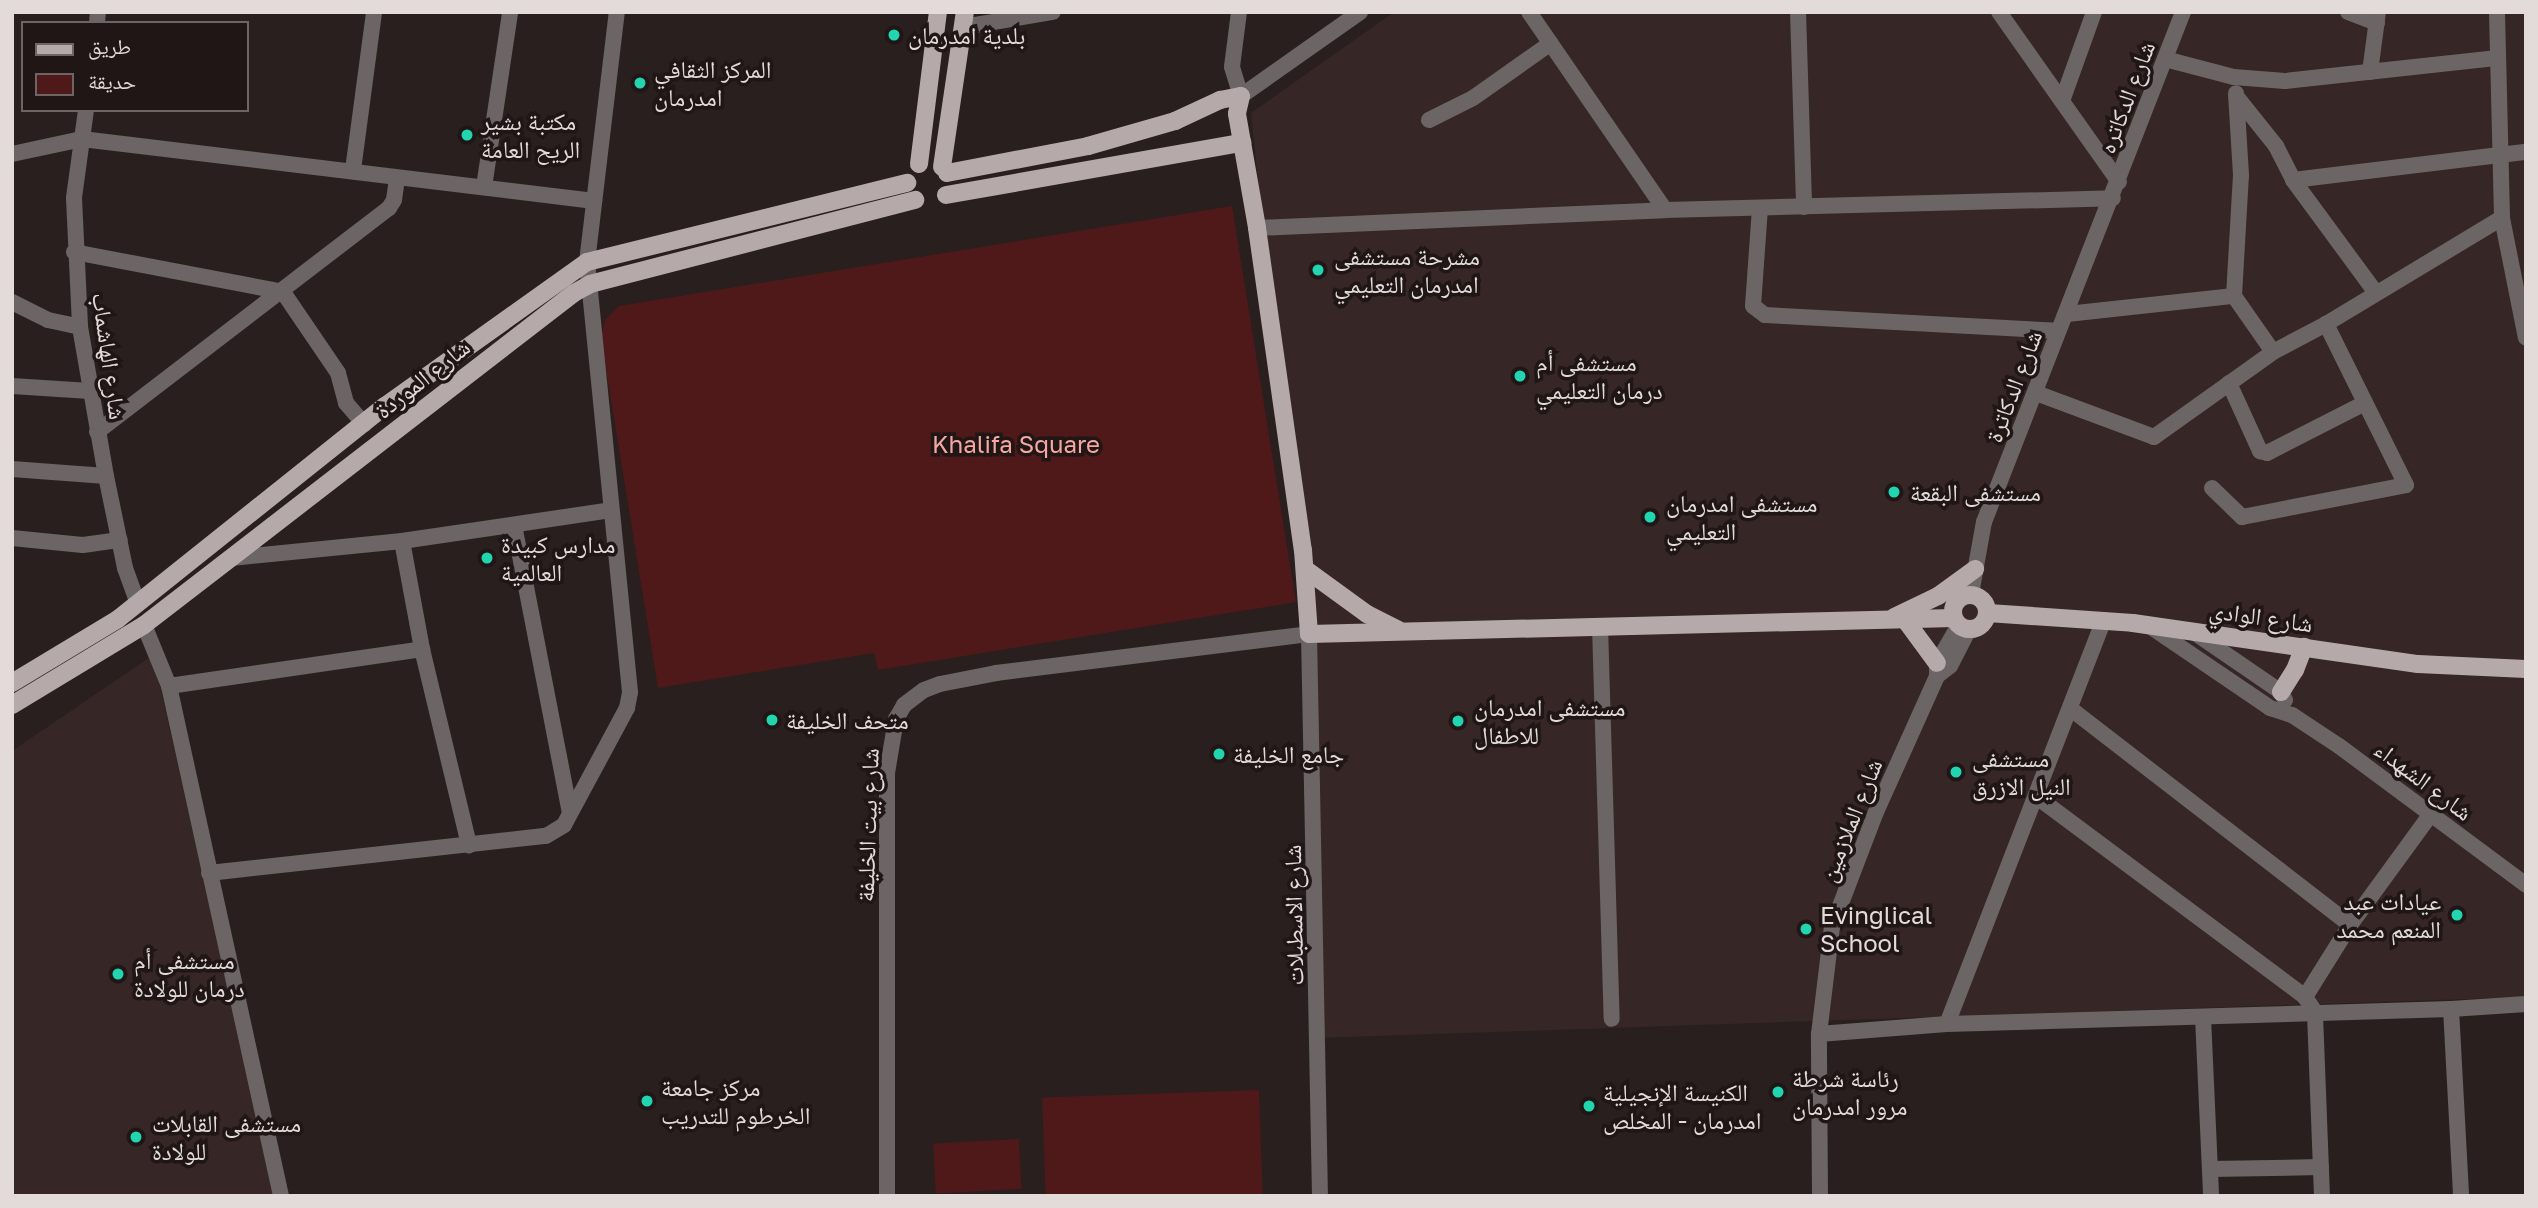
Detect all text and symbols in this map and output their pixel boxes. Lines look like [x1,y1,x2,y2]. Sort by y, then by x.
legend [21,21,248,112]
place label: بلدية امدرمان [908,21,1025,49]
marker: بلدية امدرمان [886,27,902,43]
text: طريق [88,33,131,59]
street label: شارع الدكاتره [2091,37,2161,157]
place label: المركز الثقافي امدرمان [654,55,771,111]
text: حديقة [88,68,136,94]
marker: المركز الثقافي امدرمان [632,75,648,91]
place label: مكتبة بشير الريح العامة [481,107,580,163]
marker: مكتبة بشير الريح العامة [459,127,475,143]
place label: مشرحة مستشفى امدرمان التعليمي [1334,242,1480,298]
marker: مشرحة مستشفى امدرمان التعليمي [1308,260,1328,280]
street label: شارع الهاشماب [87,291,133,421]
street label: شارع الدكاترة [1978,326,2048,446]
street label: شارع الموردة [369,332,475,424]
place label: مستشفى أم درمان التعليمي [1536,348,1663,404]
marker: مستشفى أم درمان التعليمي [1510,366,1530,386]
park label: Khalifa Square [932,430,1100,458]
place label: مستشفى البقعة [1910,478,2041,506]
marker: مستشفى البقعة [1884,482,1904,502]
place label: مستشفى امدرمان التعليمي [1666,489,1818,545]
marker: مستشفى امدرمان التعليمي [1640,507,1660,527]
place label: مدارس كبيدة العالمية [501,530,615,586]
marker: مدارس كبيدة العالمية [479,550,495,566]
street label: شارع الوادي [2207,594,2315,638]
place label: مستشفى امدرمان للاطفال [1474,693,1626,749]
place label: متحف الخليفة [786,706,909,734]
marker: مستشفى امدرمان للاطفال [1448,711,1468,731]
marker: متحف الخليفة [764,712,780,728]
street label: شارع الشهداء [2369,734,2479,826]
place label: جامع الخليفة [1233,740,1344,768]
place label: مستشفى النيل الازرق [1972,744,2071,800]
marker: جامع الخليفة [1211,746,1227,762]
street label: شارع بيت الخليفة [850,748,884,902]
street label: شارع الملازمين [1812,754,1888,886]
marker: مستشفى النيل الازرق [1946,762,1966,782]
street label: شارع الاسطبلات [1277,844,1309,986]
place label: عيادات عبد المنعم محمد [2336,887,2441,943]
place label: Evinglical School [1820,901,1932,957]
marker: عيادات عبد المنعم محمد [2447,905,2467,925]
marker: Evinglical School [1798,921,1814,937]
place label: مستشفى أم درمان للولادة [134,946,245,1002]
marker: مستشفى أم درمان للولادة [108,964,128,984]
place label: رئاسة شرطة مرور امدرمان [1792,1064,1908,1120]
place label: مركز جامعة الخرطوم للتدريب [661,1073,810,1129]
place label: الكنيسة الإنجيلية امدرمان - المخلص [1603,1078,1761,1134]
marker: رئاسة شرطة مرور امدرمان [1770,1084,1786,1100]
marker: مركز جامعة الخرطوم للتدريب [639,1093,655,1109]
marker: الكنيسة الإنجيلية امدرمان - المخلص [1581,1098,1597,1114]
place label: مستشفى القابلات للولادة [152,1109,301,1165]
marker: مستشفى القابلات للولادة [126,1127,146,1147]

